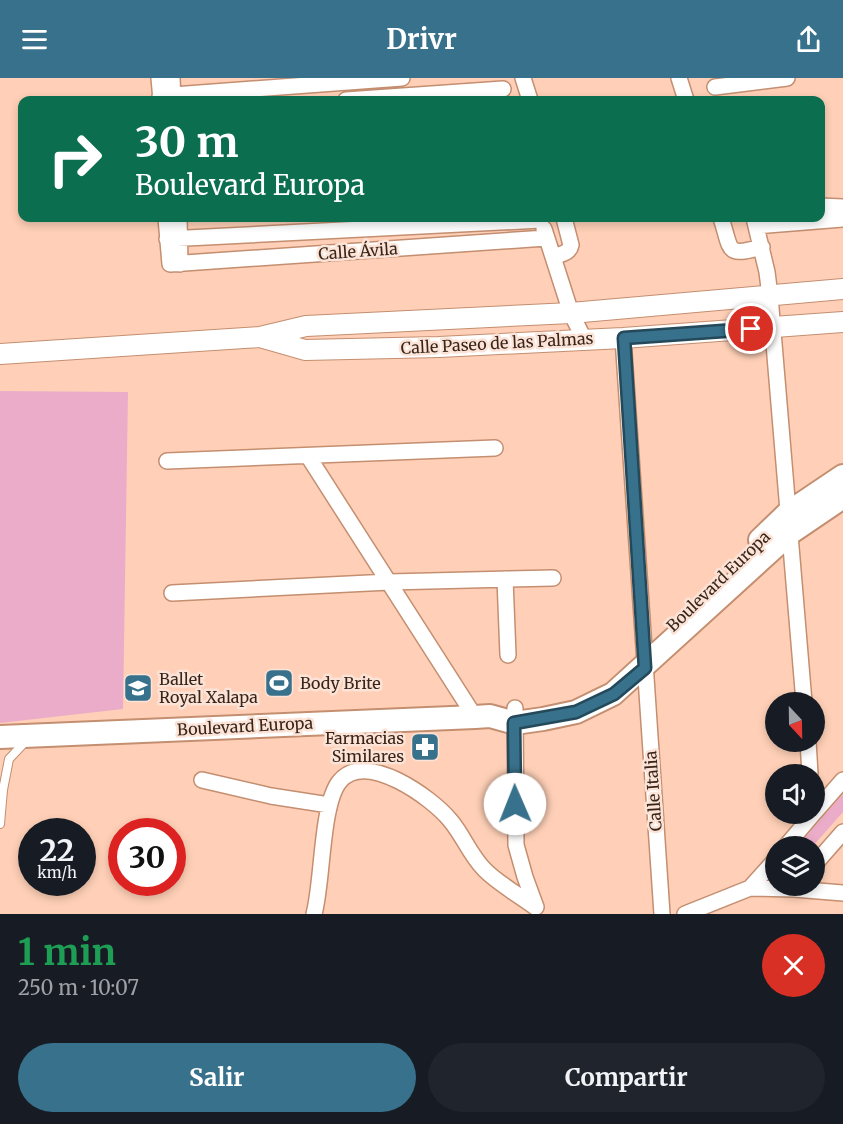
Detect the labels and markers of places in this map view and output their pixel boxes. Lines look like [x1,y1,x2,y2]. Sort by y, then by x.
pin [725,303,776,354]
sports icon: Body Brite [263,667,295,699]
place label: Ballet Royal Xalapa [159,669,258,707]
school or university icon: Ballet Royal Xalapa [122,672,154,704]
place label: Body Brite [300,673,381,693]
place label: Farmacias Similares [325,728,404,766]
pharmacy icon: Farmacias Similares [409,731,441,763]

